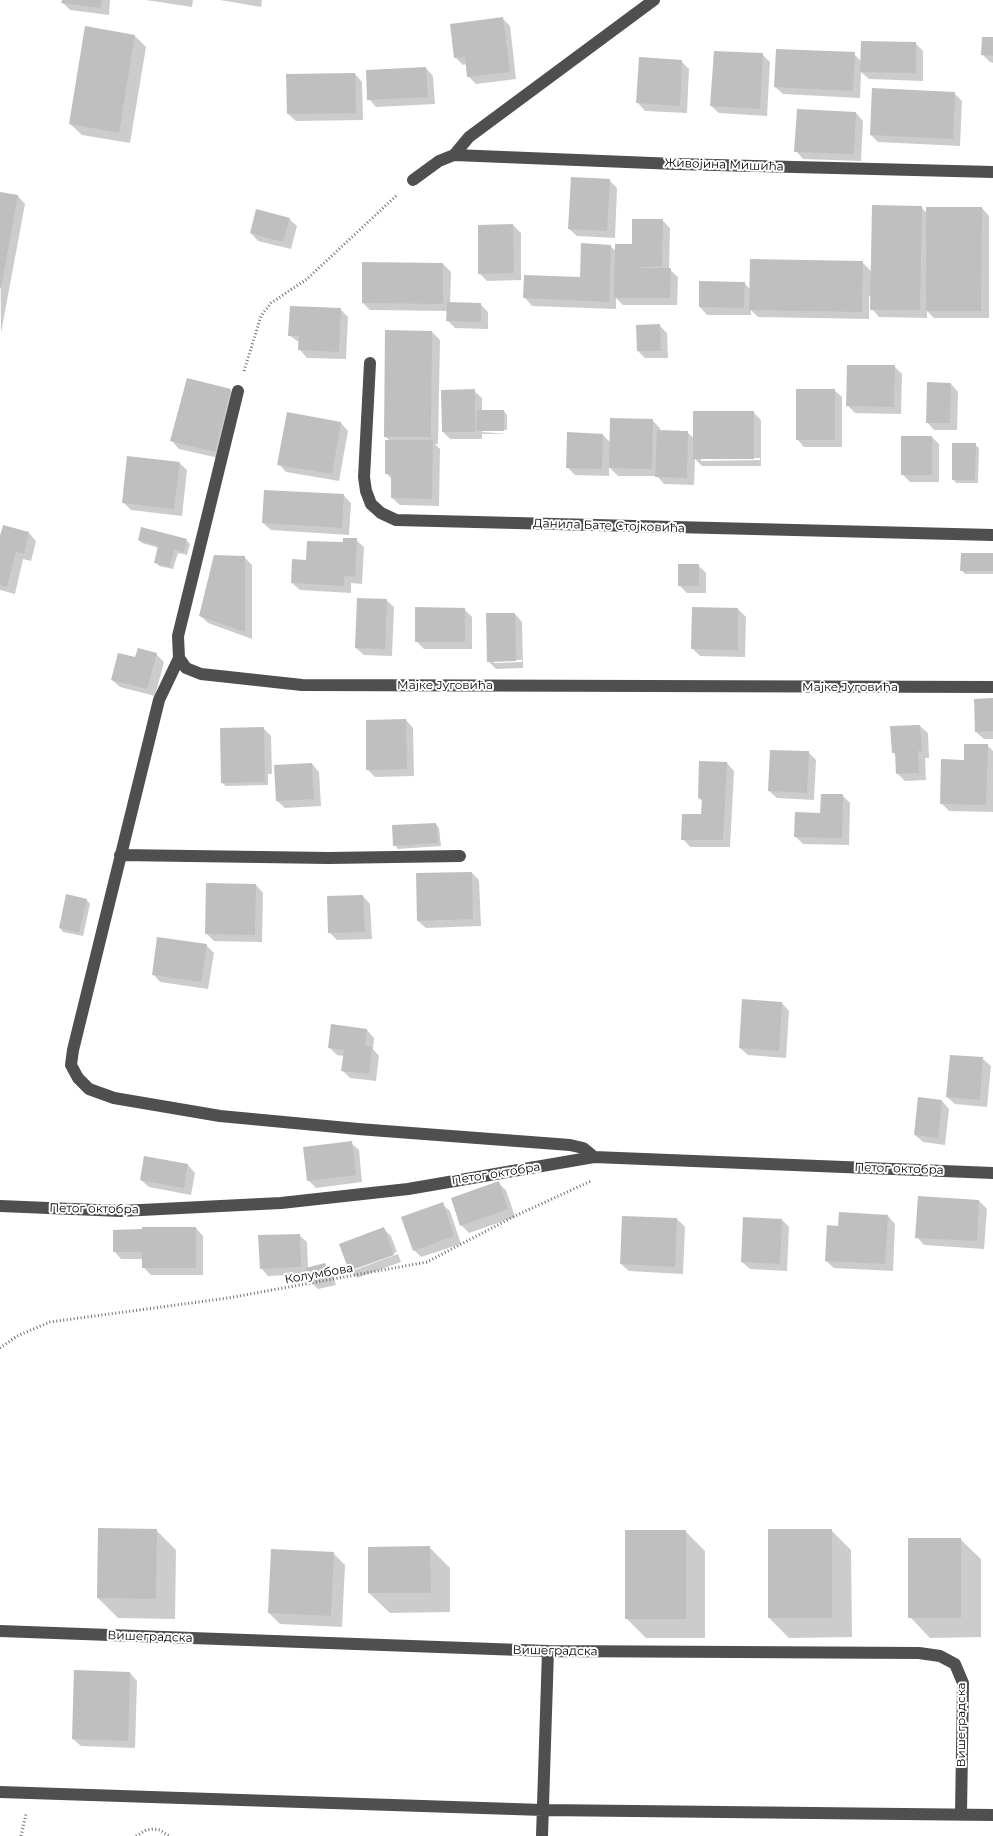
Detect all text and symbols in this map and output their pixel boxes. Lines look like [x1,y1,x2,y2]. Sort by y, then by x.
street label: Живојина Мишића [664,156,784,174]
street label: Данила Бате Стојковића [533,516,685,536]
street label: Мајке Југовића [397,678,493,692]
street label: Мајке Југовића [802,680,898,694]
street label: Петог октобра [451,1160,541,1188]
street label: Петог октобра [854,1160,944,1178]
street label: Петог октобра [49,1201,139,1217]
street label: Колумбова [284,1261,354,1287]
street label: Вишеградска [107,1628,193,1646]
street label: Вишеградска [512,1643,598,1659]
street label: Вишеградска [954,1682,968,1768]

